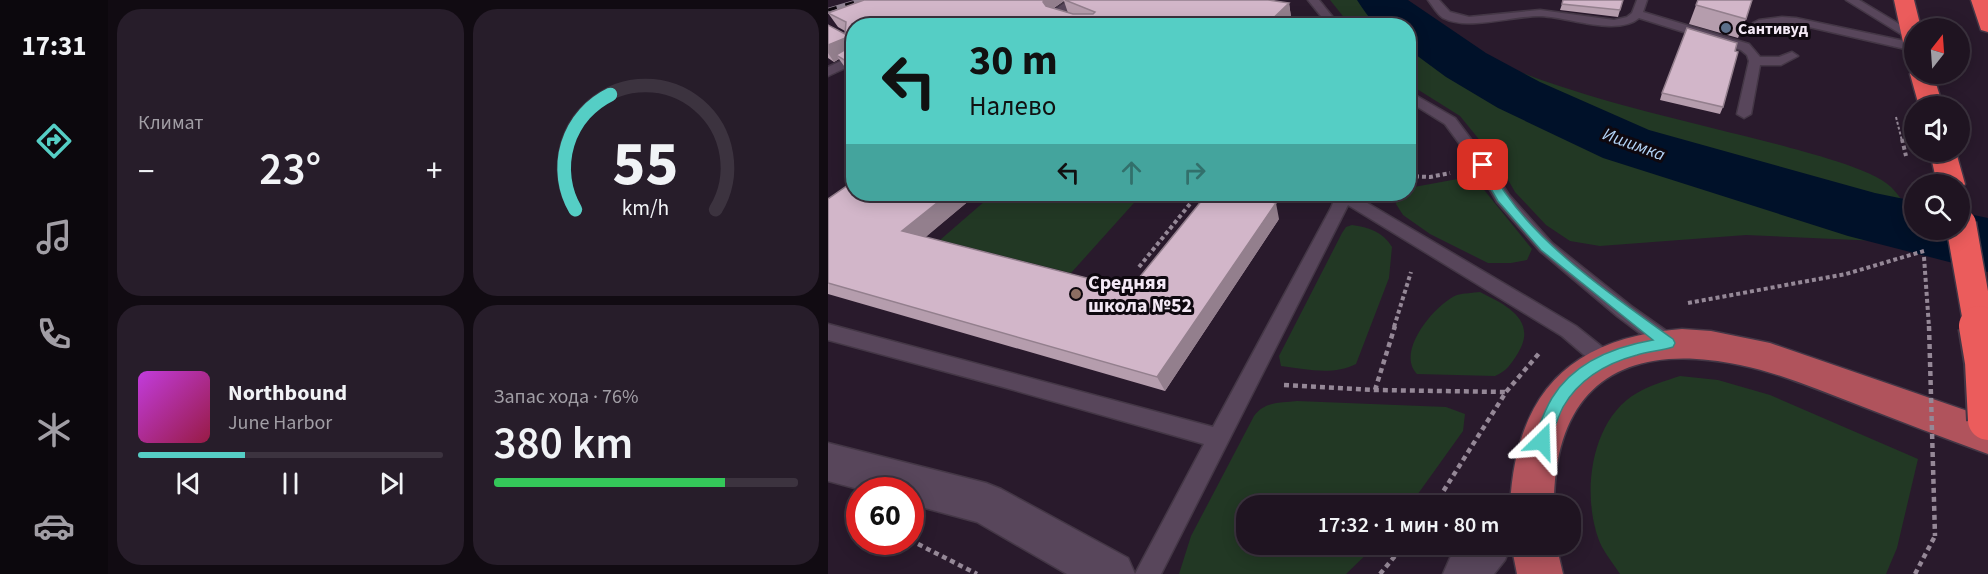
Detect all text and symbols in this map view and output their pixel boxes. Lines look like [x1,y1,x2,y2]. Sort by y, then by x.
place label: Сантивуд [1738,18,1809,40]
north arrow [1904,18,1970,84]
map controls [1904,18,1970,240]
marker: Сантивуд [1719,21,1733,35]
text: 17:31 [21,27,87,66]
text: 30 m [969,31,1058,91]
icon: left [870,42,948,120]
text: Налево [969,87,1056,126]
button: sound [1904,96,1970,162]
text: Климат [138,109,204,137]
icon: directions [33,120,75,162]
text: 55 [613,120,679,209]
water label: Ишимка [1599,122,1669,167]
text: 23° [259,138,321,202]
pin [1457,139,1508,190]
text: − [138,148,154,195]
text: + [426,148,443,195]
icon: arrive [1466,148,1499,181]
icon: left [1052,156,1085,189]
icon: ahead [1115,156,1148,189]
icon: right [1178,156,1211,189]
button: search [1904,174,1970,240]
text: km/h [622,193,670,224]
icon: music [33,216,75,258]
place label: Средняя школа №52 [1088,269,1192,320]
marker: Средняя школа №52 [1069,287,1083,301]
icon: phone [33,313,75,355]
text: Northbound [228,377,347,409]
text: Запас хода · 76% [494,383,638,411]
icon: climate [33,409,75,451]
text: June Harbor [228,409,332,437]
position arrow [1510,409,1574,473]
text: 380 km [494,412,633,476]
icon: previous [172,467,205,500]
icon: pause [274,467,307,500]
icon: next [375,467,408,500]
speed limit sign: 60 [846,477,924,555]
icon: car [33,505,75,547]
text: 17:32 · 1 мин · 80 m [1318,509,1499,541]

